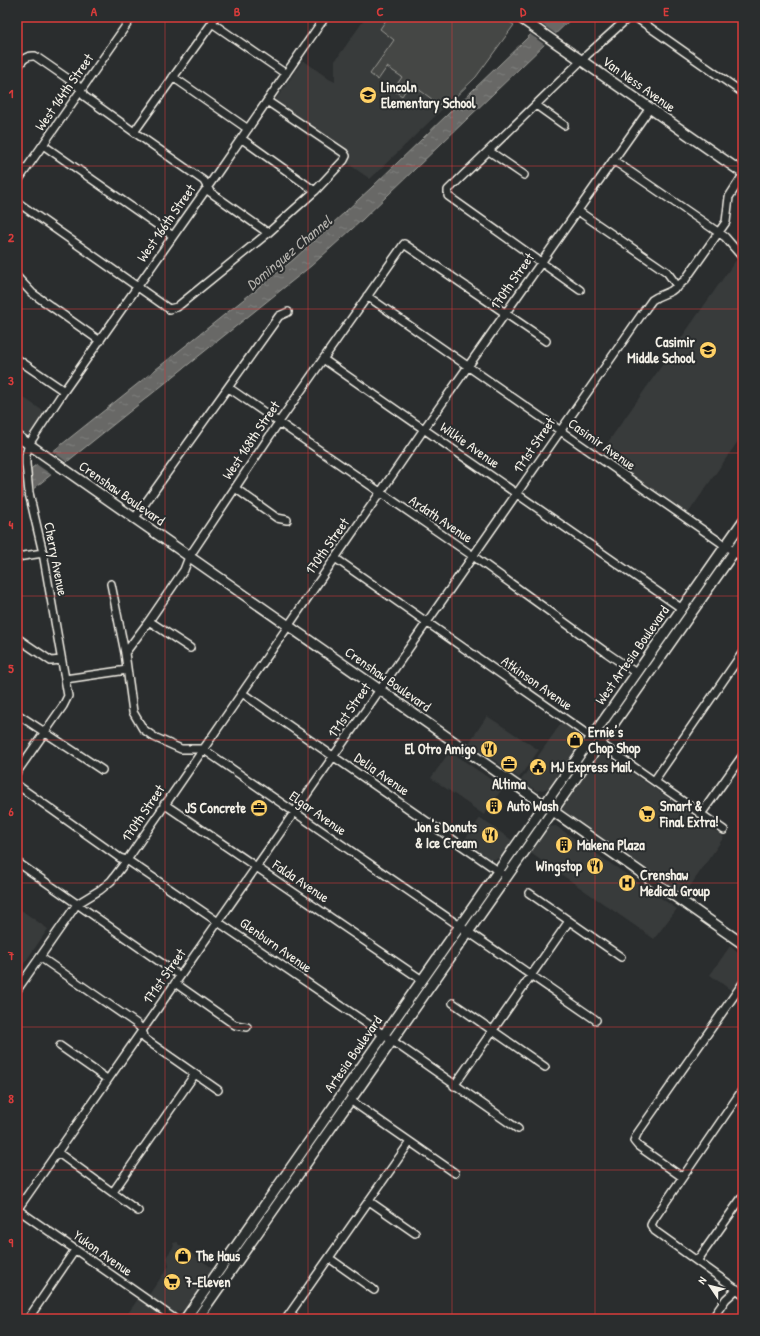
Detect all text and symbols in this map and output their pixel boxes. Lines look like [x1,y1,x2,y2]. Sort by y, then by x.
text: A [91,2,98,20]
text: B [234,2,241,20]
text: C [376,2,384,20]
text: D [520,2,527,20]
text: E [663,2,669,20]
street label: West 164th Street [30,49,97,134]
street label: Van Ness Avenue [599,51,680,116]
place label: Lincoln Elementary School [381,77,476,114]
text: 1 [9,84,14,102]
school or university icon: Lincoln Elementary School [358,85,378,105]
street label: West 166th Street [132,180,199,265]
water label: Dominguez Channel [241,210,337,295]
text: 2 [8,228,15,246]
street label: 170th Street [485,249,538,313]
place label: Casimir Middle School [627,332,696,367]
school or university icon: Casimir Middle School [698,340,718,360]
text: 3 [8,371,14,389]
street label: West 168th Street [217,397,284,483]
street label: 171st Street [508,413,559,476]
street label: Casimir Avenue [565,413,640,474]
street label: Wilkie Avenue [437,417,504,472]
street label: Crenshaw Boulevard [75,456,170,530]
street label: Ardath Avenue [406,490,477,547]
street label: 170th Street [300,514,353,578]
text: 4 [9,515,14,533]
street label: Cherry Avenue [39,520,73,598]
street label: West Artesia Boulevard [590,601,673,708]
street label: Crenshaw Boulevard [341,642,436,716]
street label: Atkinson Avenue [498,651,577,714]
text: 5 [8,659,14,677]
street label: 171st Street [323,678,375,741]
place label: Ernie’s Chop Shop [588,722,641,759]
shop icon: Ernie’s Chop Shop [565,730,585,750]
place label: El Otro Amigo [405,739,476,760]
restaurant icon: El Otro Amigo [479,739,499,759]
street label: Delia Avenue [351,748,414,800]
office icon: Altima [499,754,519,774]
public building icon: MJ Express Mail [528,757,548,777]
place label: MJ Express Mail [551,757,632,778]
place label: Altima [492,774,526,793]
street label: 170th Street [117,780,169,845]
street label: Elgar Avenue [285,786,351,840]
building icon: Auto Wash [484,796,504,816]
place label: Auto Wash [507,796,559,815]
place label: Smart & Final Extra! [659,796,719,831]
place label: JS Concrete [185,798,246,817]
office icon: JS Concrete [249,798,269,818]
text: 6 [8,802,14,820]
supermarket icon: Smart & Final Extra! [637,804,657,824]
place label: Jon's Donuts & Ice Cream [415,817,478,852]
restaurant icon: Jon's Donuts & Ice Cream [480,825,500,845]
building icon: Makena Plaza [554,835,574,855]
place label: Makena Plaza [577,835,645,854]
street label: Falda Avenue [269,854,334,907]
place label: Wingstop [536,856,583,877]
restaurant icon: Wingstop [585,856,605,876]
place label: Crenshaw Medical Group [640,865,711,902]
hospital icon: Crenshaw Medical Group [617,873,637,893]
street label: Glenburn Avenue [236,913,317,977]
street label: 171st Street [138,944,190,1007]
text: 7 [7,946,15,964]
street label: Artesia Boulevard [319,1011,386,1096]
text: 8 [8,1089,14,1107]
street label: Yukon Avenue [70,1225,137,1280]
text: 9 [9,1233,14,1251]
shop icon: The Haus [173,1246,193,1266]
place label: The Haus [195,1246,241,1265]
north arrow [690,1266,730,1306]
supermarket icon: 7-Eleven [162,1272,182,1292]
place label: 7-Eleven [184,1272,231,1291]
text: N [694,1274,709,1287]

